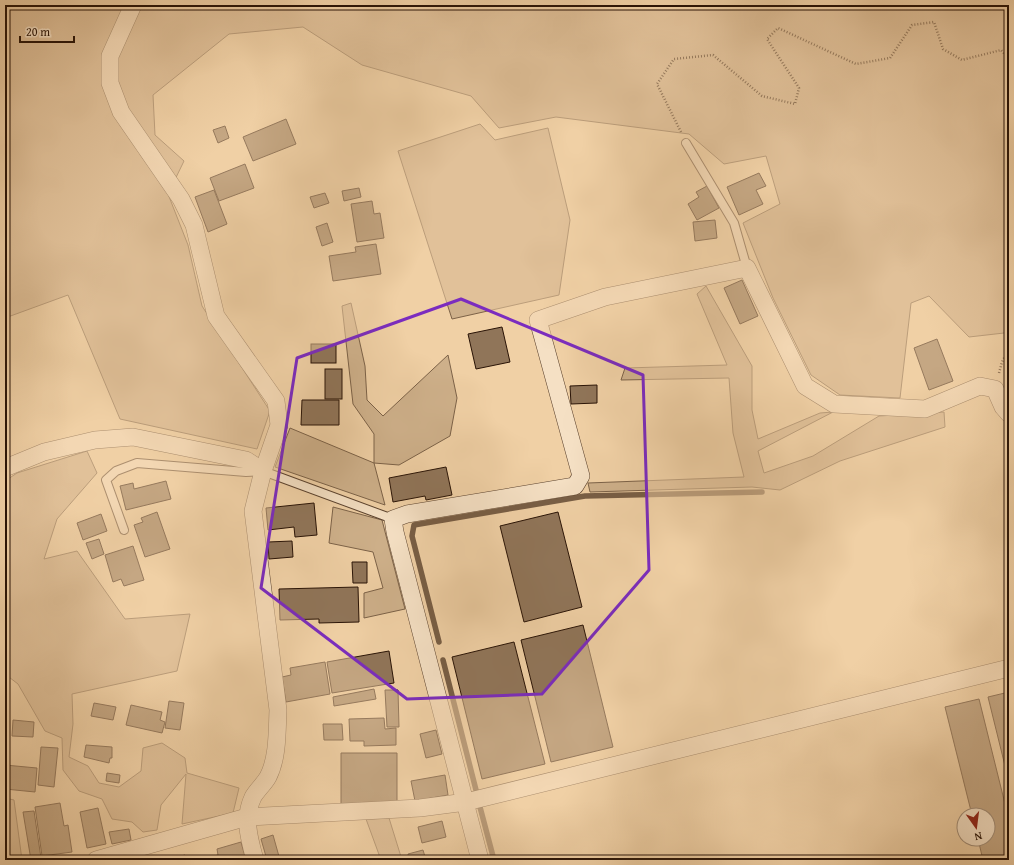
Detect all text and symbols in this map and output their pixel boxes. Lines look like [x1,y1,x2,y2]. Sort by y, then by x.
scale bar [20,18,74,44]
text: 20 m [26,23,50,40]
north arrow [956,807,996,847]
text: N [972,828,984,846]

